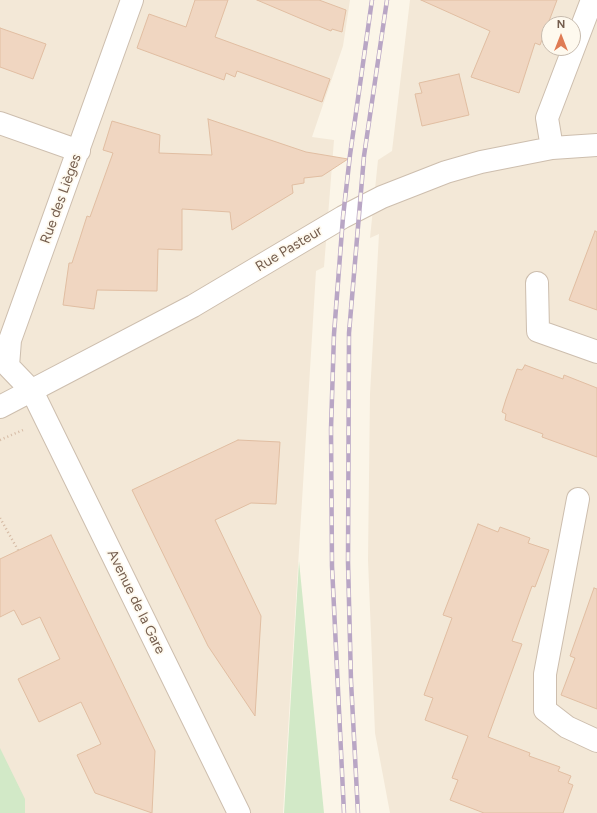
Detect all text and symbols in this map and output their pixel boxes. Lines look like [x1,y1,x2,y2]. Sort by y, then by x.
north arrow [541,16,581,56]
text: N [557,18,565,31]
street label: Rue des Lièges [37,152,85,246]
street label: Rue Pasteur [253,223,325,275]
street label: Avenue de la Gare [103,547,169,657]

